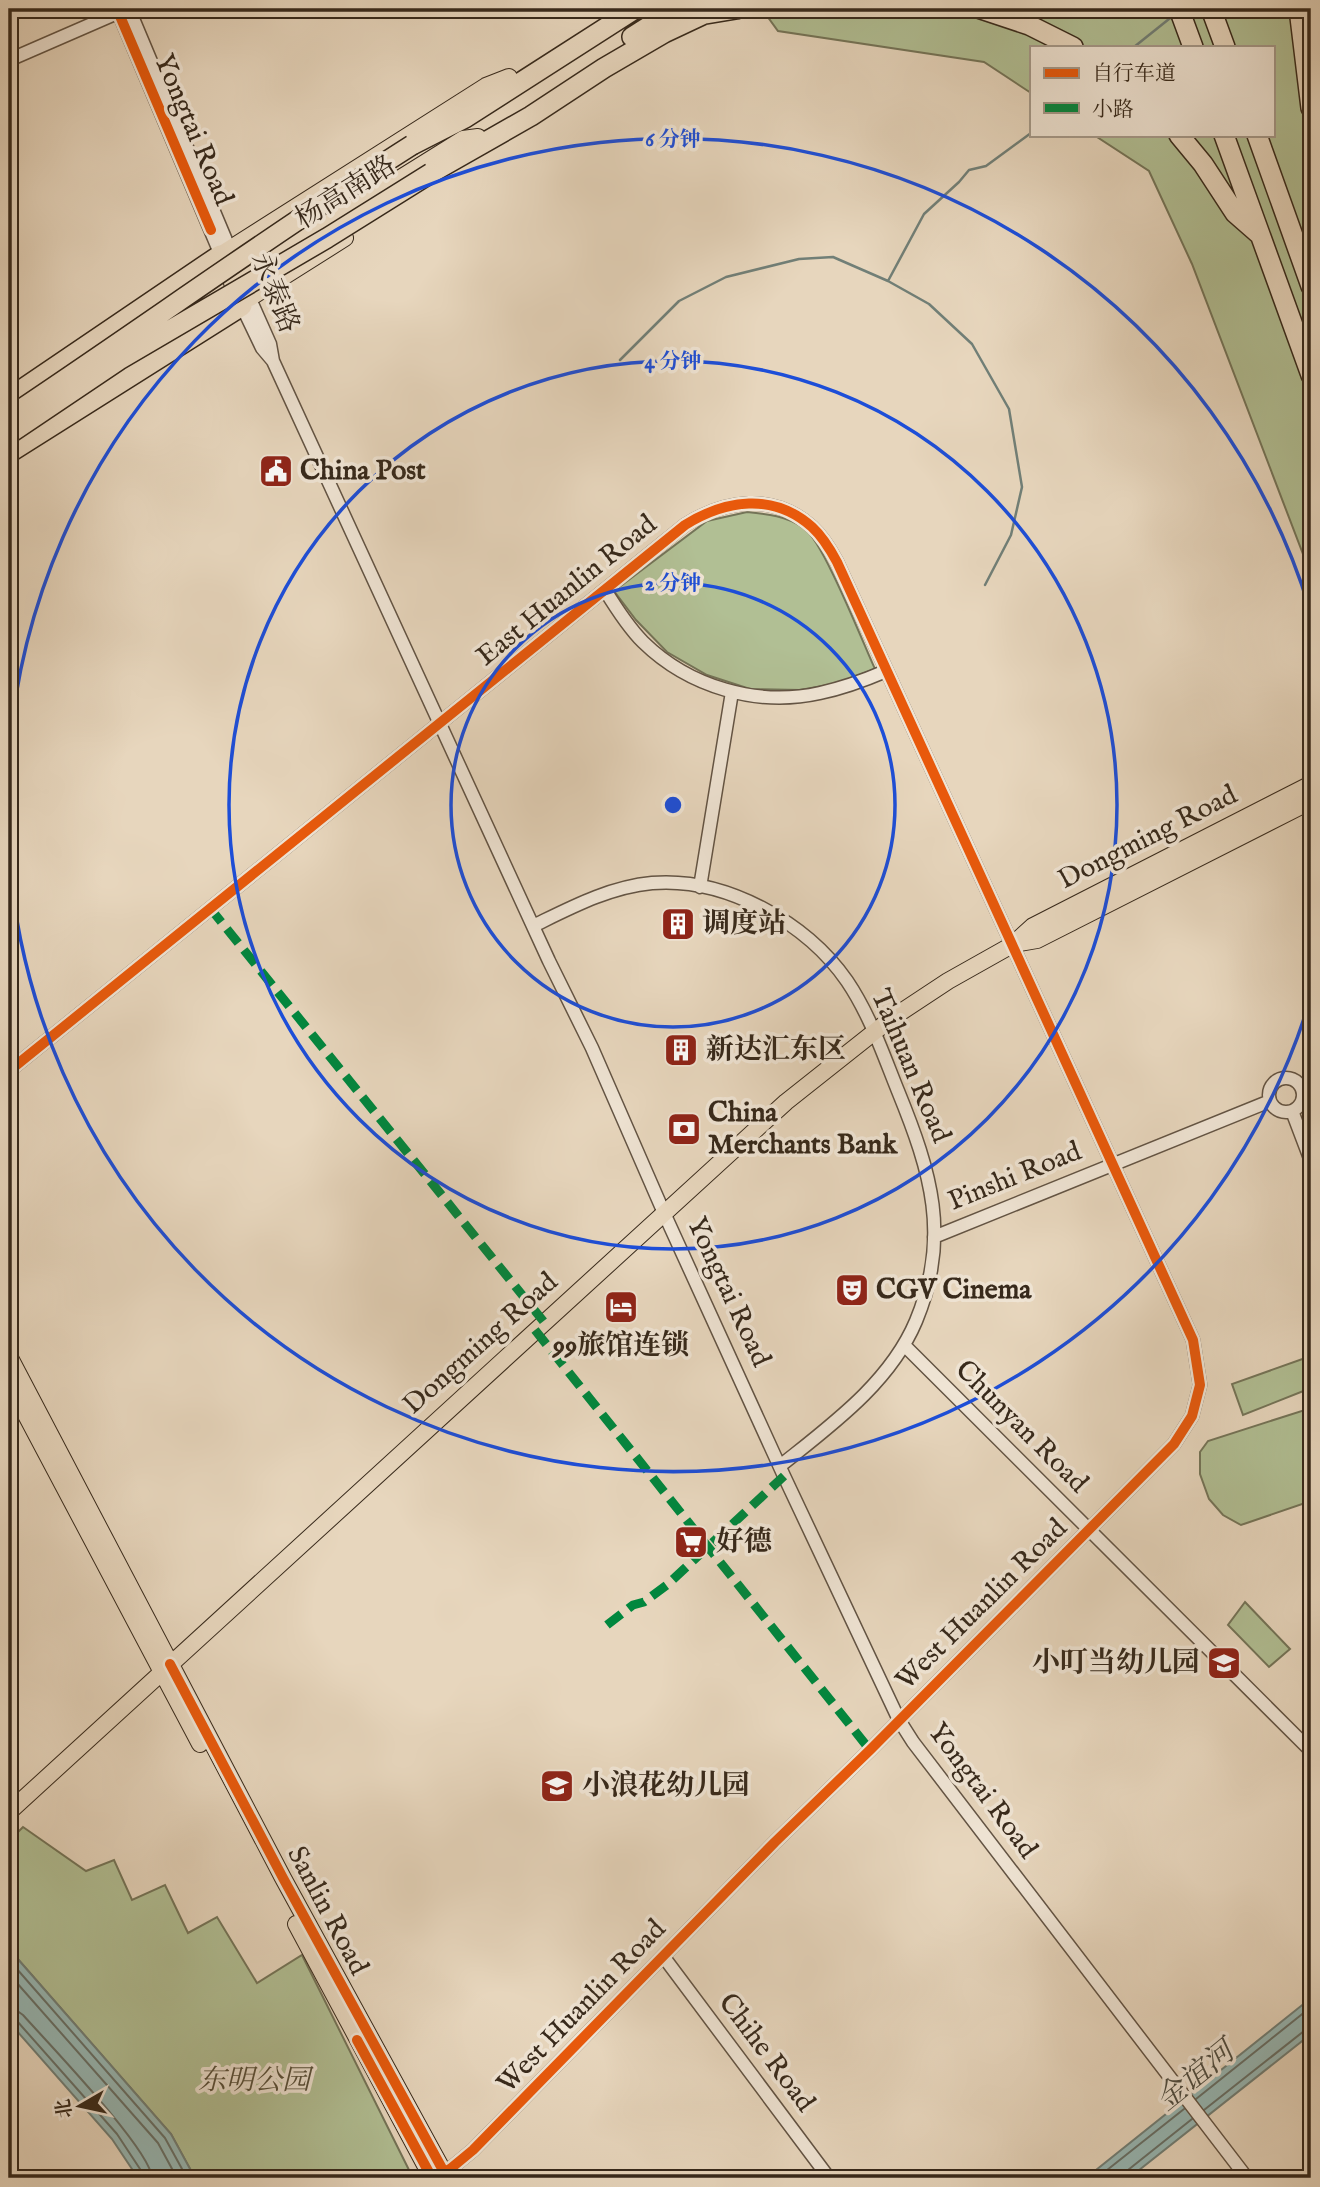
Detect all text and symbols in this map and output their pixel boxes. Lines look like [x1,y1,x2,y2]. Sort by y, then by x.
legend [1030,46,1274,136]
street label: Yongtai Road [145,49,241,211]
text: 自行车道 [1092,61,1176,88]
text: 小路 [1092,97,1134,124]
text: 6 分钟 [645,127,701,154]
street label: 杨高南路 [289,148,403,238]
street label: 永泰路 [242,247,306,339]
text: 4 分钟 [645,349,701,376]
public building icon: China Post [257,452,295,490]
place label: China Post [300,454,426,489]
street label: East Huanlin Road [470,508,664,674]
text: 2 分钟 [645,571,701,598]
street label: Dongming Road [1053,778,1243,898]
centre of rings [661,793,685,817]
building icon: 调度站 [659,905,697,943]
place label: 调度站 [702,907,786,942]
street label: Taihuan Road [862,984,958,1148]
building icon: 新达汇东区 [662,1031,700,1069]
place label: 新达汇东区 [706,1033,846,1068]
place label: China Merchants Bank [708,1096,898,1163]
bank icon: China Merchants Bank [665,1110,703,1148]
street label: Pinshi Road [943,1134,1087,1219]
street label: Yongtai Road [678,1212,778,1372]
street label: Dongming Road [396,1265,566,1423]
theatre icon: CGV Cinema [833,1271,871,1309]
place label: CGV Cinema [876,1273,1032,1308]
hotel icon: 99旅馆连锁 [602,1288,640,1326]
place label: 99旅馆连锁 [552,1329,689,1364]
street label: Chunyan Road [947,1353,1095,1501]
street label: West Huanlin Road [889,1512,1075,1698]
supermarket icon: 好德 [672,1523,710,1561]
place label: 好德 [716,1525,772,1560]
school or university icon: 小叮当幼儿园 [1205,1644,1243,1682]
place label: 小叮当幼儿园 [1032,1646,1200,1681]
street label: Yongtai Road [920,1716,1044,1866]
school or university icon: 小浪花幼儿园 [538,1767,576,1805]
place label: 小浪花幼儿园 [582,1769,750,1804]
street label: Sanlin Road [278,1841,376,1981]
street label: West Huanlin Road [490,1913,674,2101]
street label: Chihe Road [710,1987,822,2119]
water label: 金谊河 [1149,2031,1247,2120]
park label: 东明公园 [198,2064,314,2099]
north arrow [46,2072,116,2142]
text: 北 [52,2097,79,2120]

